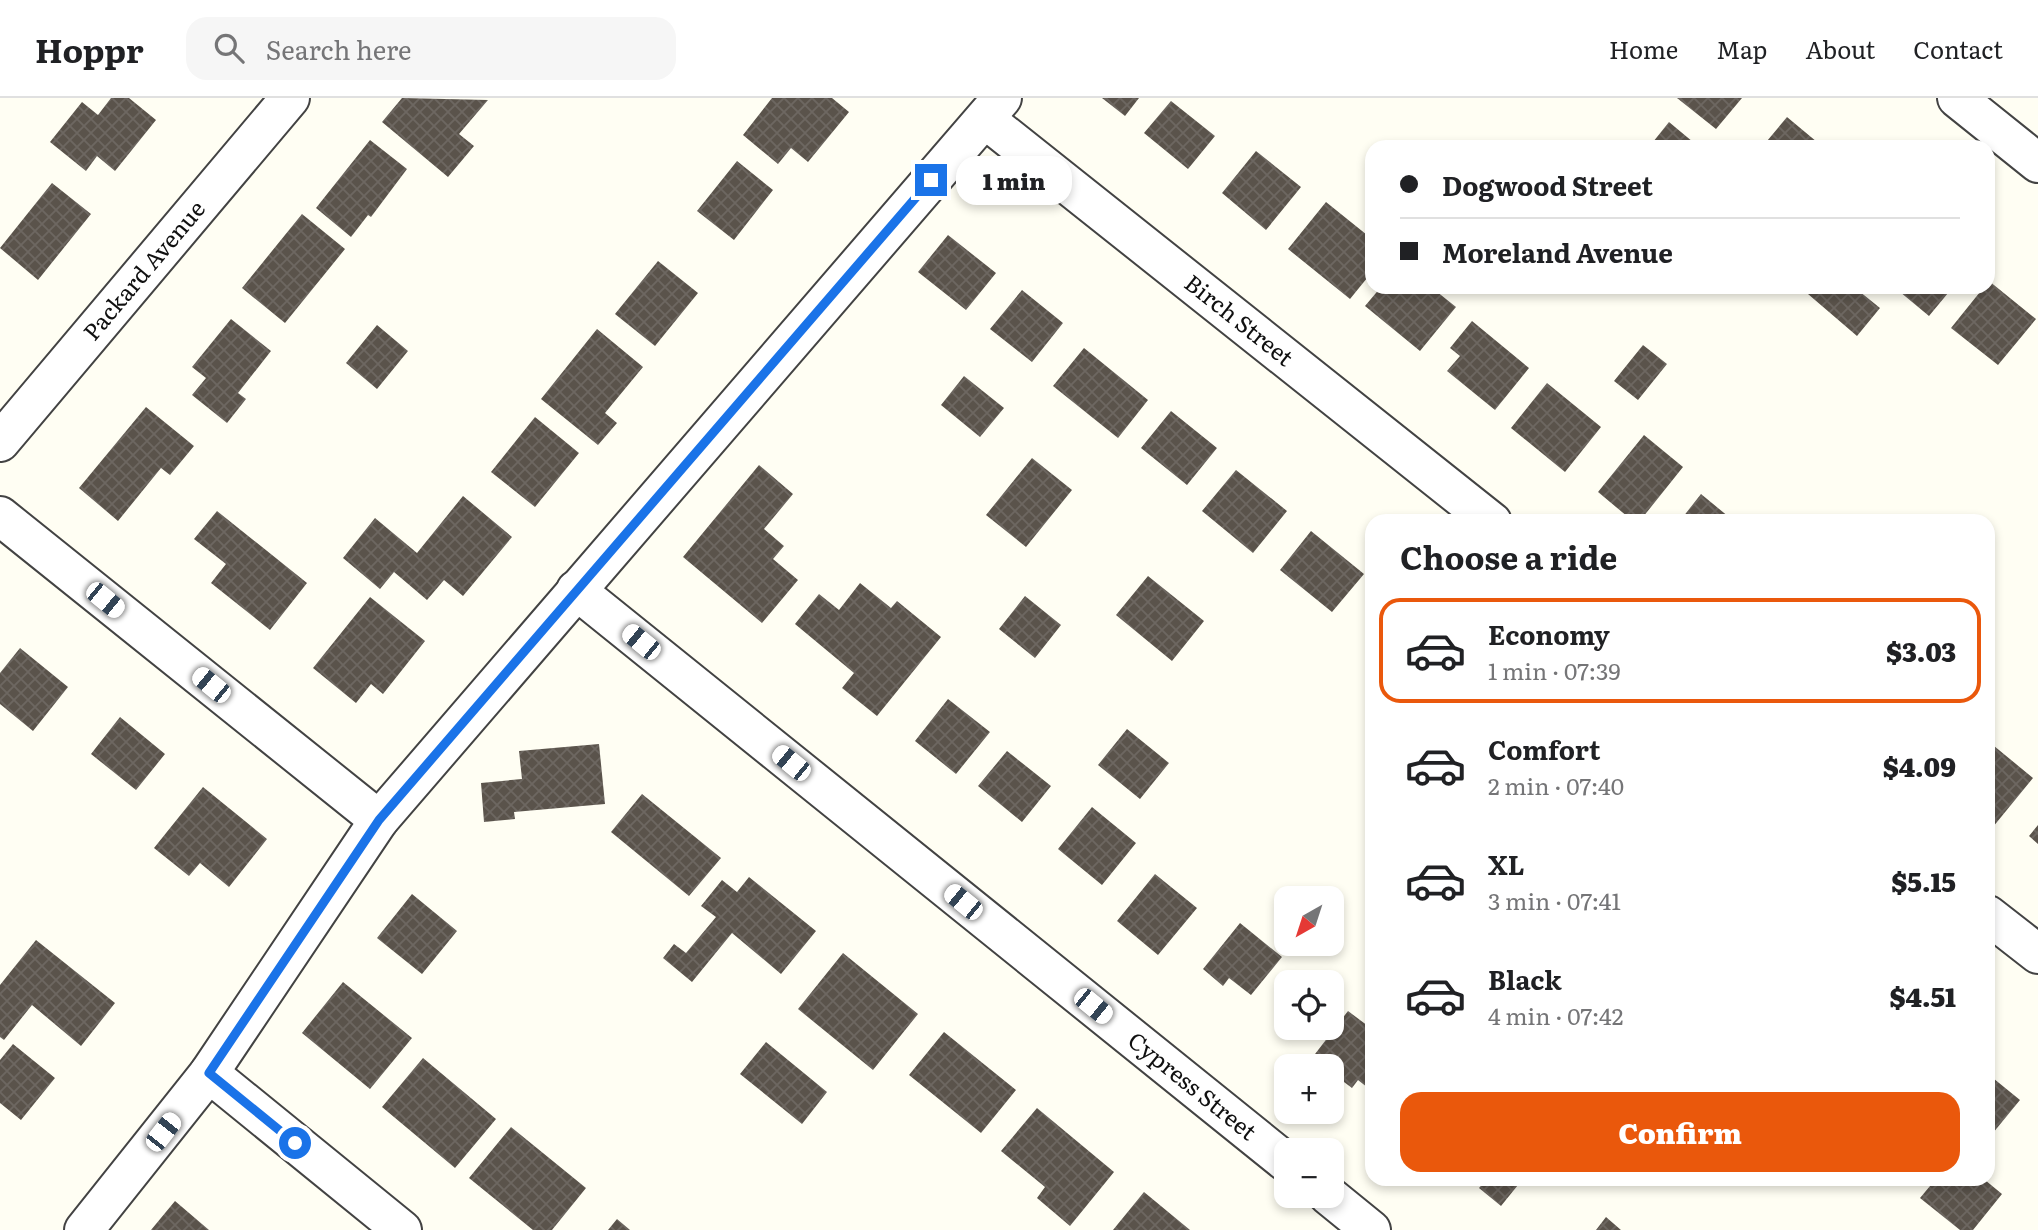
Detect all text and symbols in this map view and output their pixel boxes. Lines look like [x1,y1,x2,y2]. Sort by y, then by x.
search box [186,17,676,80]
text: Hoppr [35,24,144,73]
icon: search [210,29,248,67]
text: Search here [266,29,412,68]
text: Home [1609,31,1678,66]
text: Map [1716,31,1767,66]
text: About [1805,31,1875,66]
text: Contact [1913,31,2003,66]
callout: 1 min [956,155,1071,204]
text: 1 min [983,163,1045,197]
route end [915,164,947,196]
text: Dogwood Street [1442,165,1653,204]
street label: Packard Avenue [74,192,212,347]
text: Moreland Avenue [1442,232,1673,271]
street label: Birch Street [1178,265,1302,373]
text: Choose a ride [1400,532,1617,580]
car [83,579,128,621]
text: Economy [1488,614,1610,653]
icon: car [1404,619,1467,682]
car [619,621,664,663]
text: $3.03 [1886,631,1956,670]
text: 1 min · 07:39 [1488,653,1620,687]
car [189,664,234,706]
text: Comfort [1488,729,1600,768]
icon: car [1404,734,1467,797]
car [769,742,814,784]
text: $4.09 [1883,746,1956,785]
text: 2 min · 07:40 [1488,768,1624,802]
text: XL [1488,844,1525,883]
icon: car [1404,849,1467,912]
text: $5.15 [1891,861,1956,900]
car [941,881,986,923]
text: 3 min · 07:41 [1488,883,1621,917]
north arrow [1274,886,1344,956]
map controls [1274,886,1344,1208]
text: Black [1488,959,1562,998]
icon: car [1404,964,1467,1027]
button: locate [1274,970,1344,1040]
text: $4.51 [1889,976,1956,1015]
car [1071,985,1116,1027]
text: 4 min · 07:42 [1488,998,1623,1032]
street label: Cypress Street [1122,1022,1265,1147]
button: + [1274,1054,1344,1124]
button: Confirm [1400,1092,1960,1172]
car [142,1109,185,1155]
route start [279,1127,311,1159]
button: − [1274,1138,1344,1208]

